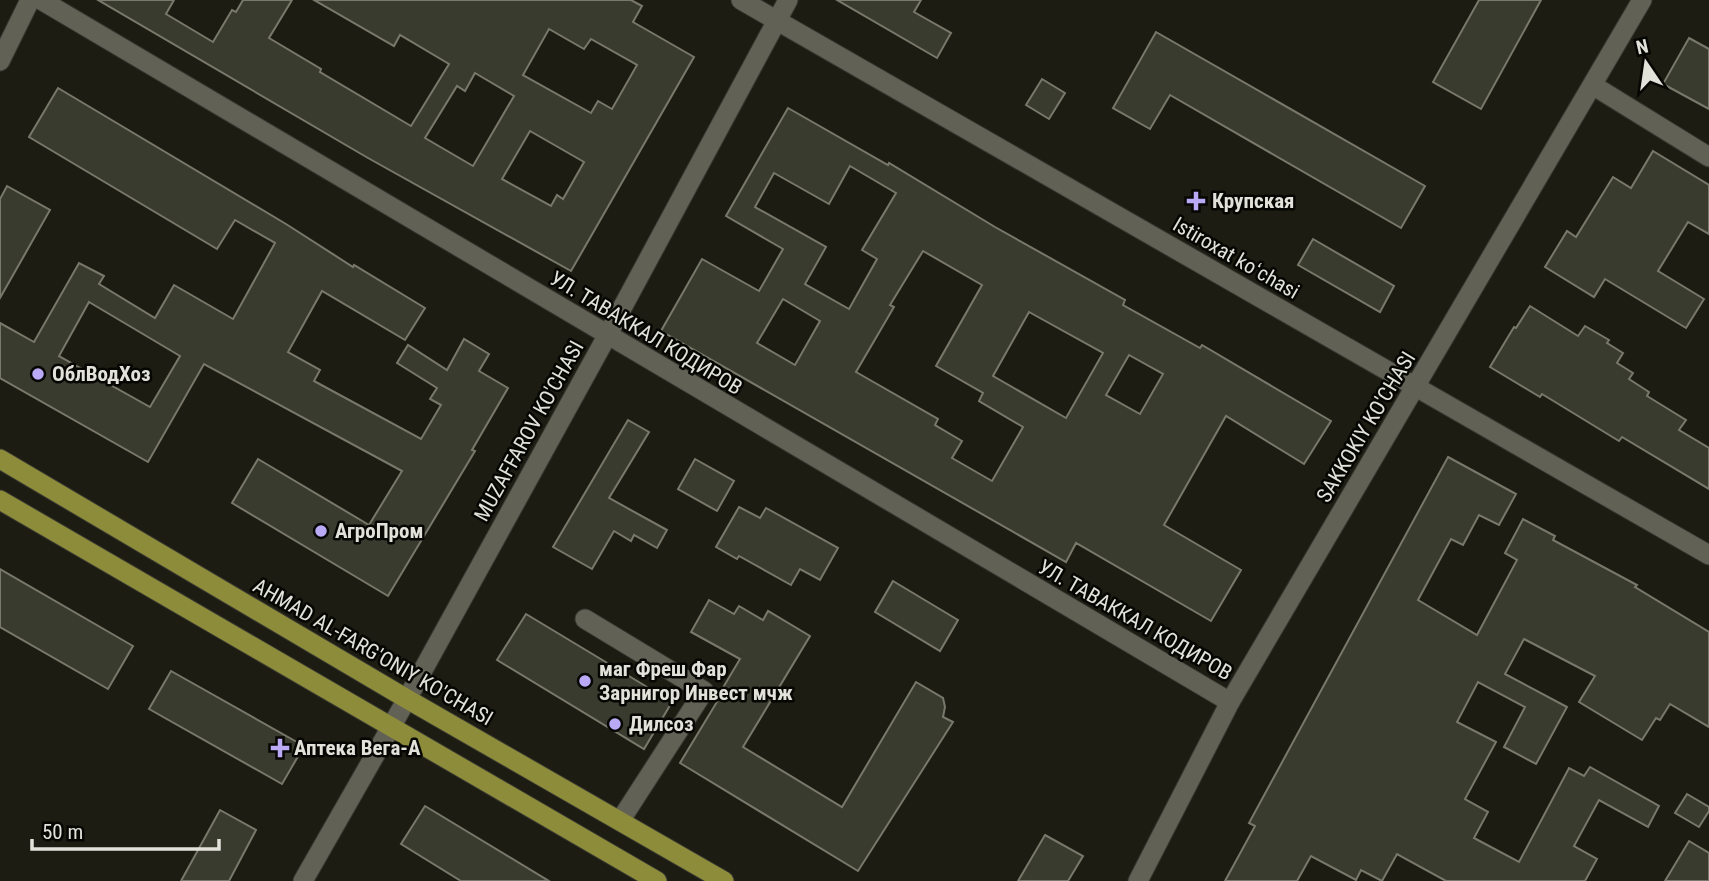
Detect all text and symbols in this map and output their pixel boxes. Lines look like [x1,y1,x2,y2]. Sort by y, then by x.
north arrow [1611,28,1681,98]
text: N [1634,34,1651,59]
place label: Крупская [1212,189,1294,213]
marker: Крупская [1186,191,1206,211]
street label: Istiroxat koʻchasi [1169,212,1303,304]
street label: УЛ. ТАВАККАЛ КОДИРОВ [546,266,746,400]
street label: MUZAFFAROV KO'CHASI [469,337,589,525]
street label: SAKKOKIY KO'CHASI [1312,347,1420,507]
place label: ОблВодХоз [52,362,151,386]
marker: ОблВодХоз [30,366,46,382]
place label: АгроПром [335,519,423,543]
marker: АгроПром [313,523,329,539]
street label: УЛ. ТАВАККАЛ КОДИРОВ [1034,555,1236,685]
street label: AHMAD AL-FARG'ONIY KO'CHASI [249,574,497,730]
place label: маг Фреш Фар Зарнигор Инвест мчж [599,657,793,705]
marker: маг Фреш Фар Зарнигор Инвест мчж [577,673,593,689]
place label: Дилсоз [629,712,693,736]
marker: Дилсоз [607,716,623,732]
place label: Аптека Вега-А [294,736,421,760]
marker: Аптека Вега-А [272,740,288,756]
scale bar [32,808,219,852]
text: 50 m [42,820,83,844]

